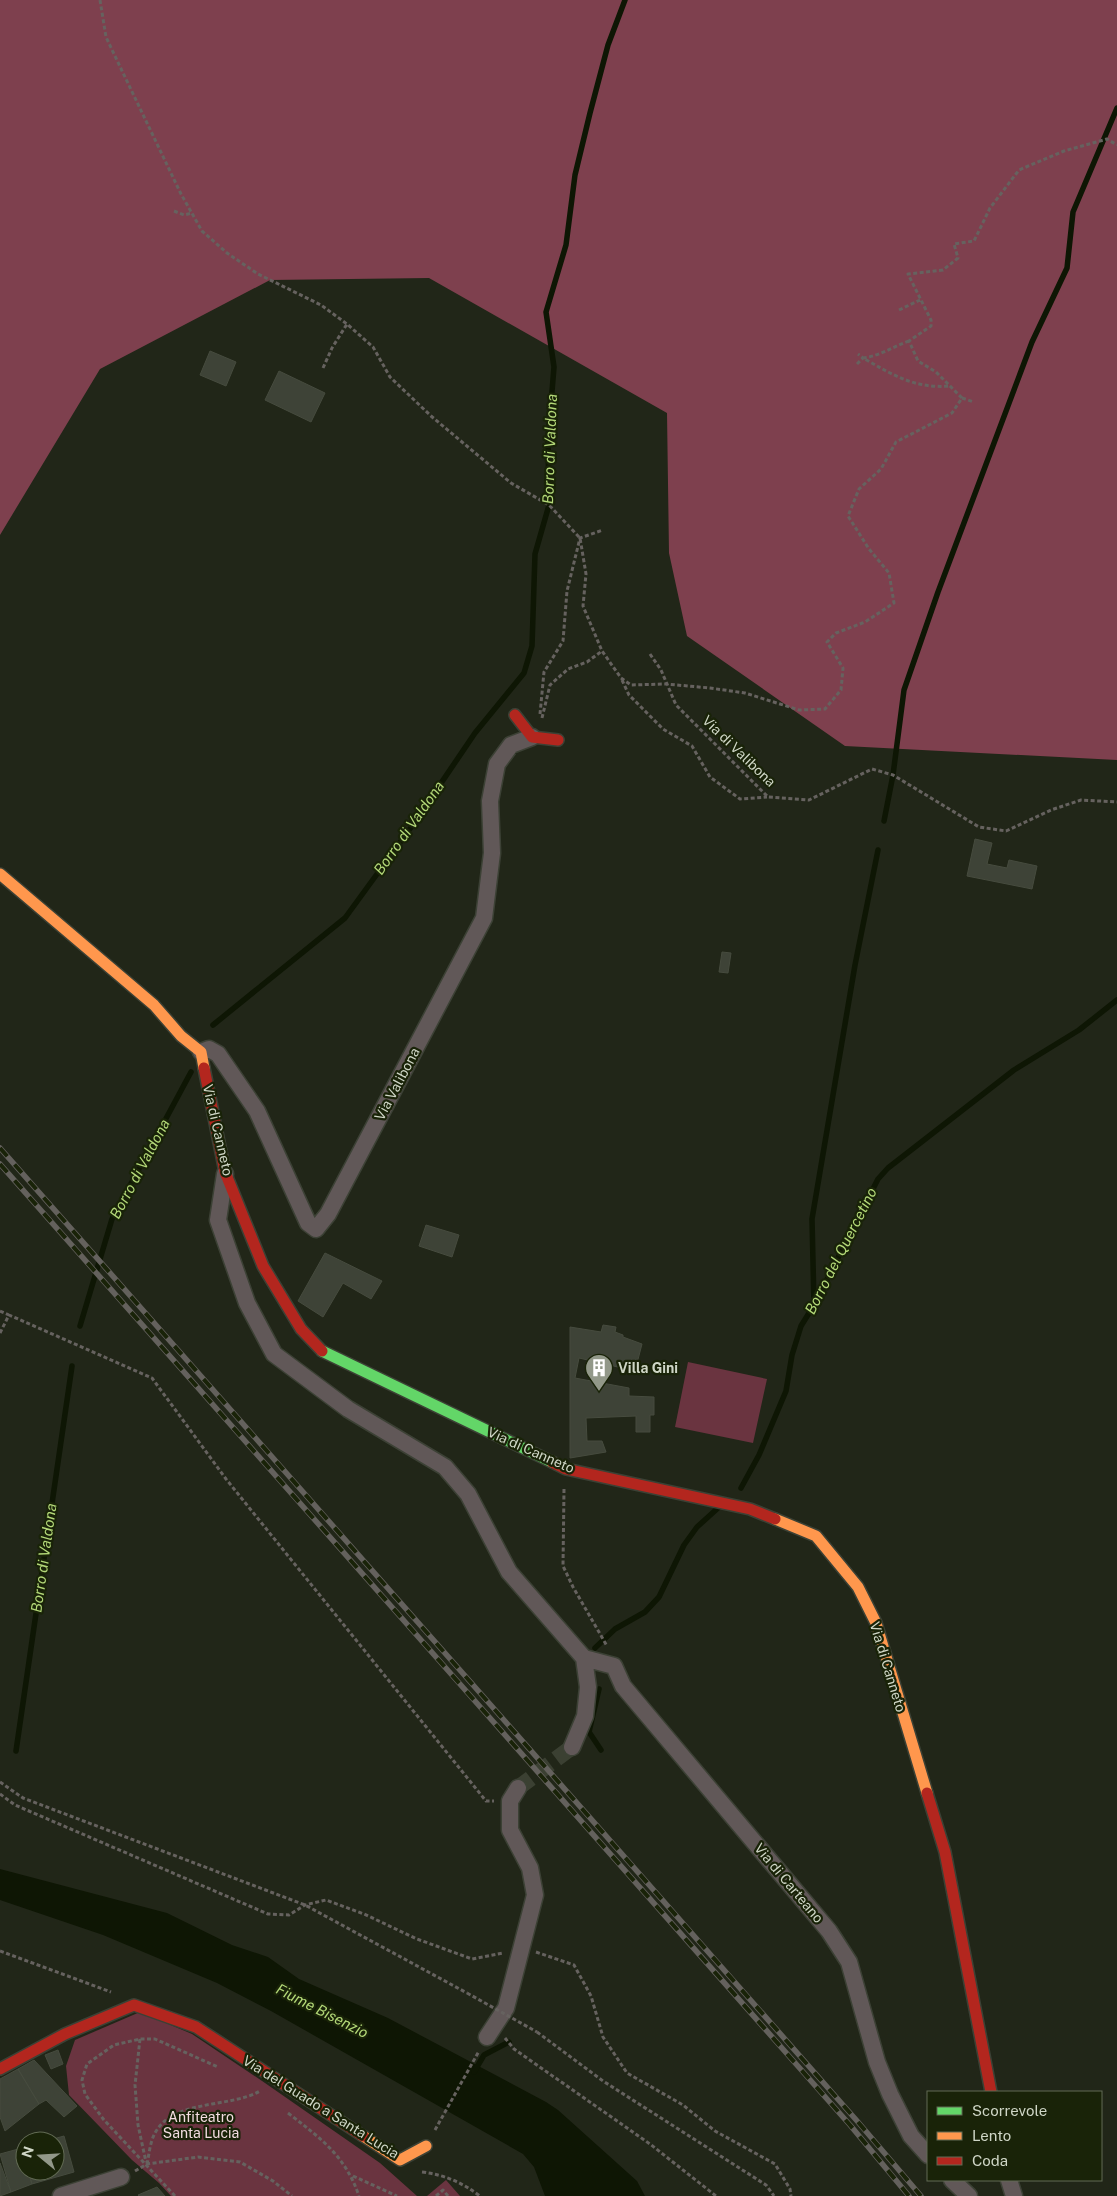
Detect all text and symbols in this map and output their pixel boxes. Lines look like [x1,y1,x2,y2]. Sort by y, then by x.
water label: Borro di Valdona [539,394,560,504]
street label: Via di Valibona [699,712,779,790]
water label: Borro di Valdona [370,778,447,878]
street label: Via Valibona [371,1045,423,1123]
street label: Via di Canneto [200,1083,236,1177]
water label: Borro di Valdona [106,1116,173,1221]
water label: Borro del Quercetino [801,1185,880,1317]
building icon: Villa Gini [584,1353,614,1392]
place label: Villa Gini [618,1360,678,1376]
street label: Via di Canneto [485,1424,577,1476]
water label: Borro di Valdona [27,1502,60,1614]
street label: Via di Canneto [867,1620,909,1714]
street label: Via di Carteano [751,1840,827,1926]
water label: Fiume Bisenzio [273,1980,371,2041]
street label: Via del Guado a Santa Lucia [240,2052,402,2162]
legend [927,2091,1102,2181]
text: Scorrevole [972,2102,1047,2119]
park label: Anfiteatro Santa Lucia [163,2109,239,2141]
text: Lento [972,2127,1011,2144]
north arrow [15,2131,65,2181]
text: N [18,2144,37,2160]
text: Coda [972,2152,1008,2169]

